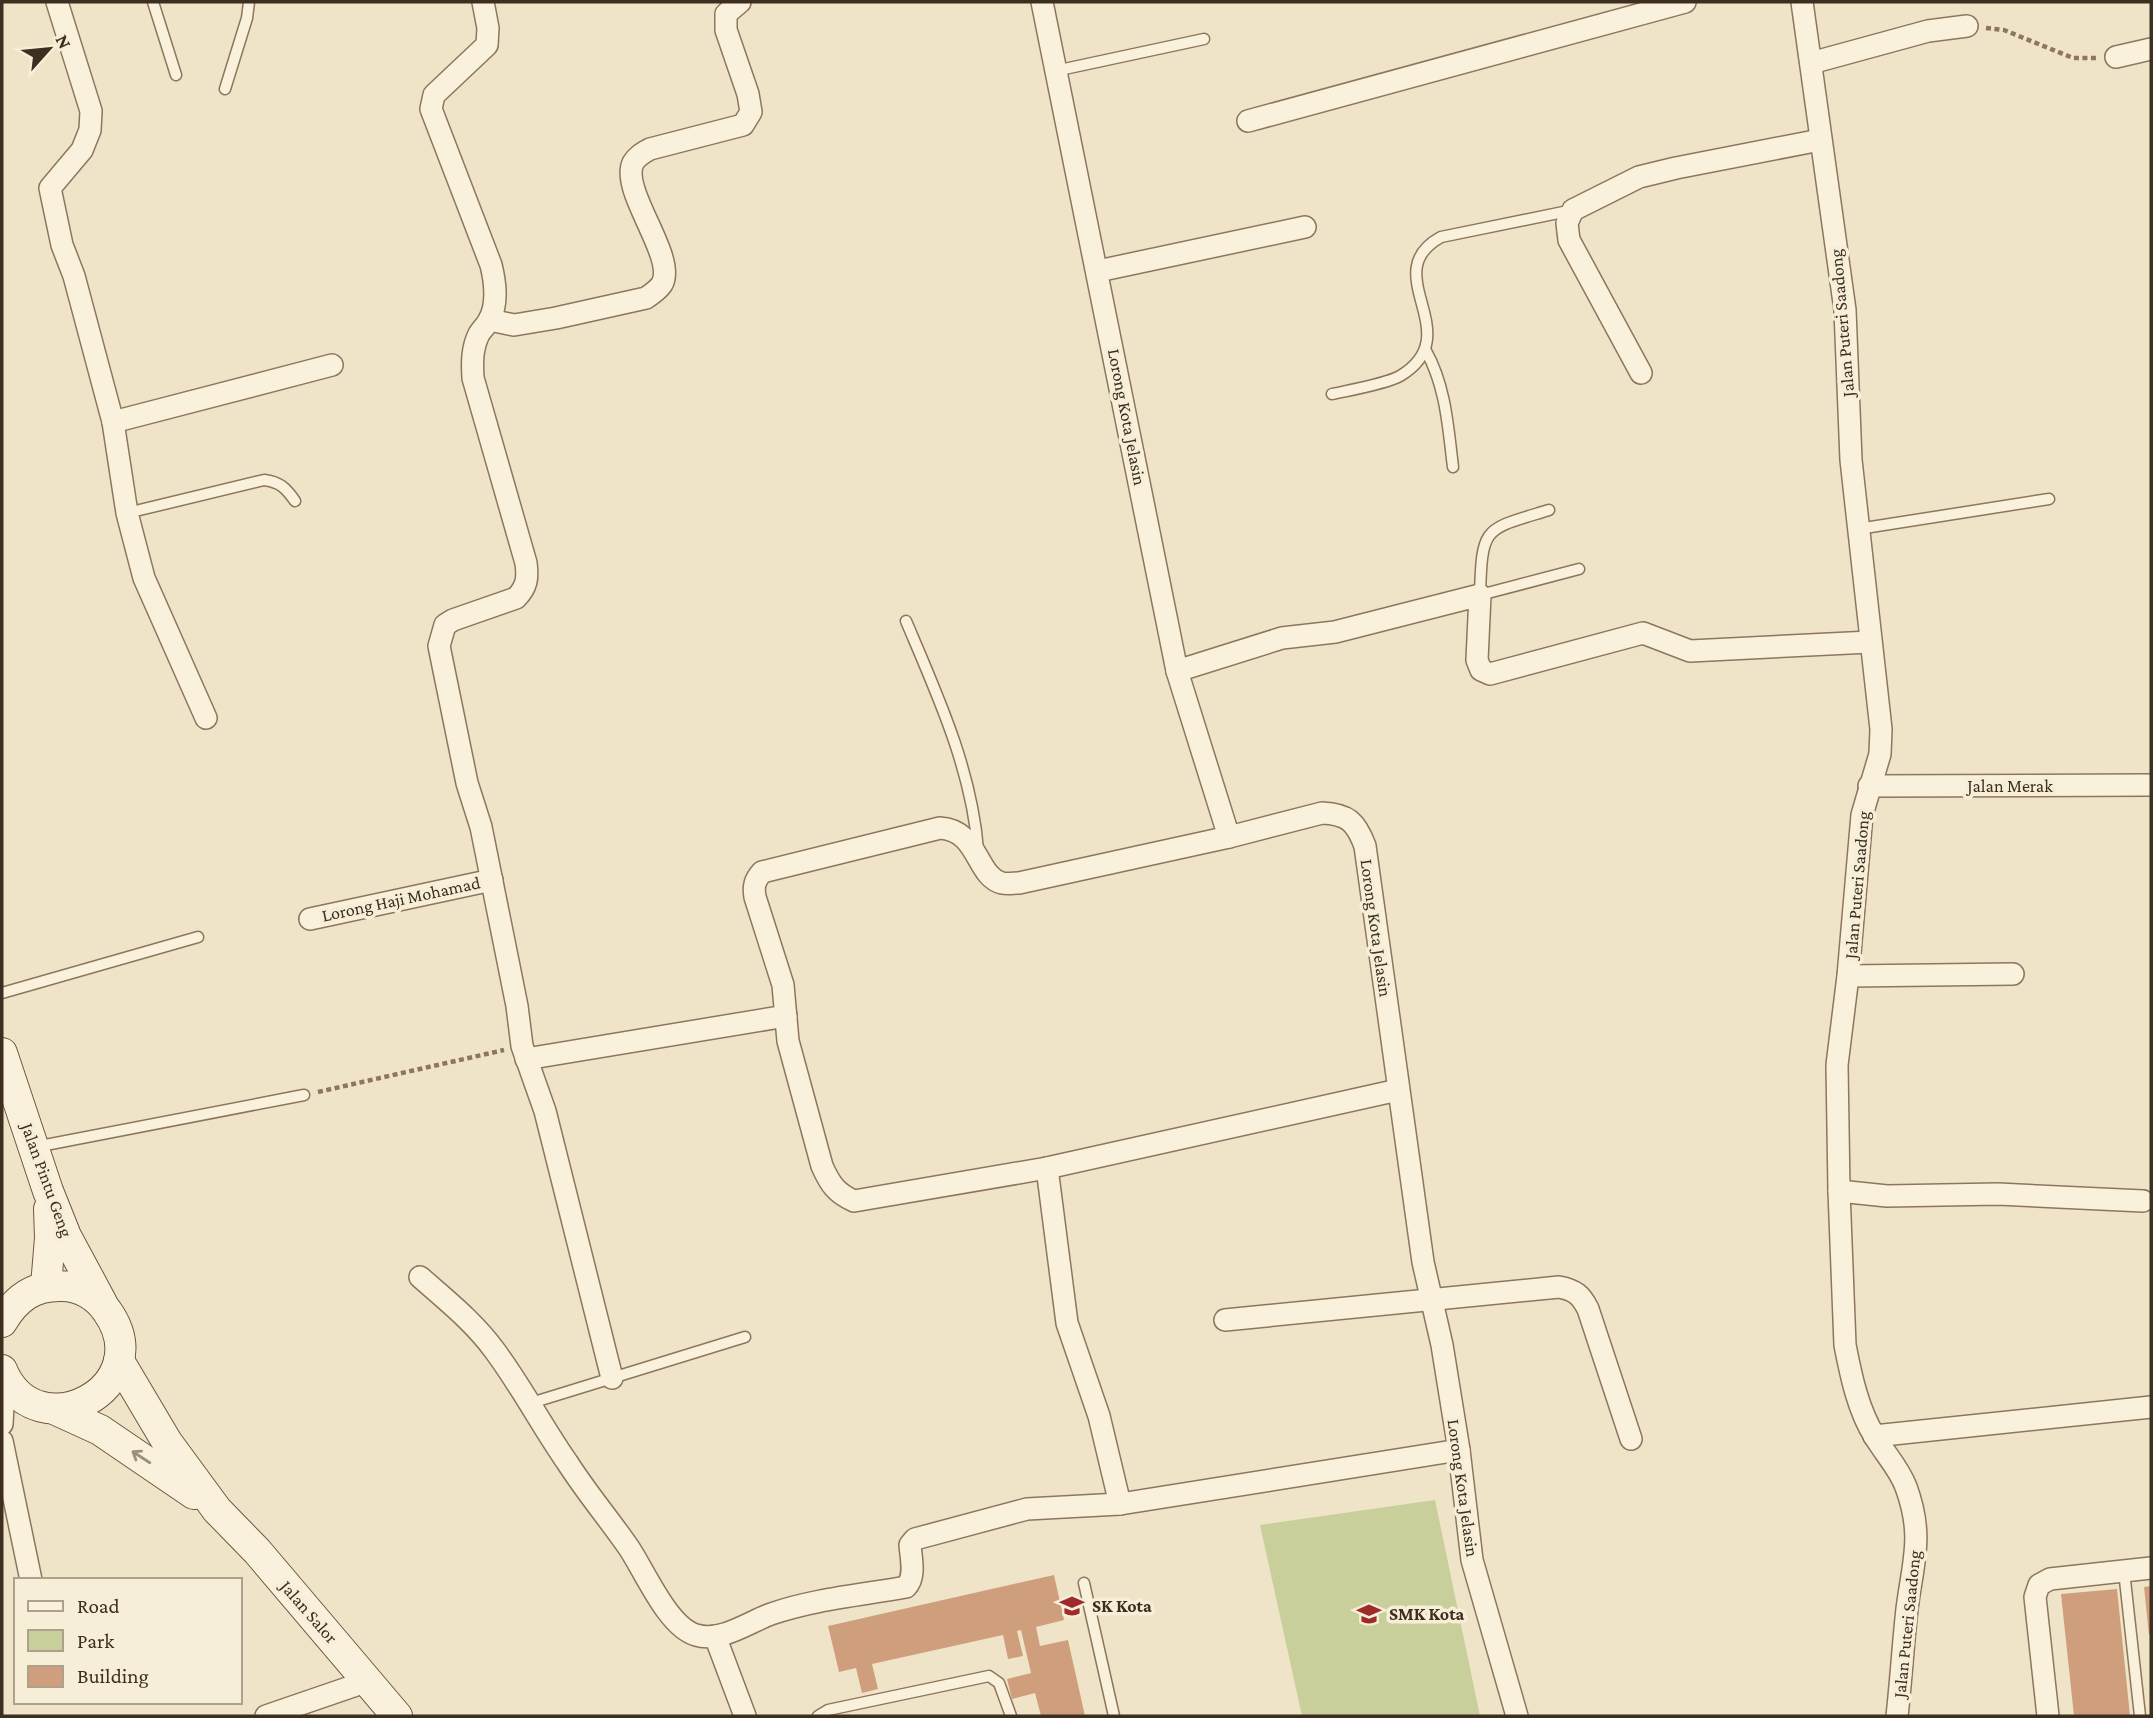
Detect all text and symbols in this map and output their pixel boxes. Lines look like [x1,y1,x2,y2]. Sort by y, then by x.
north arrow [14,14,84,84]
text: N [51,31,76,52]
street label: Jalan Puteri Saadong [1826,248,1859,400]
street label: Lorong Kota Jelasin [1104,347,1150,487]
street label: Jalan Merak [1965,776,2053,796]
street label: Jalan Puteri Saadong [1840,810,1873,962]
street label: Lorong Kota Jelasin [1356,858,1396,999]
street label: Lorong Haji Mohamad [320,872,483,927]
street label: Jalan Pintu Geng [16,1118,77,1240]
street label: Lorong Kota Jelasin [1443,1418,1483,1559]
one-way arrow [132,1450,152,1464]
street label: Jalan Puteri Saadong [1889,1549,1925,1701]
street label: Jalan Salor [275,1575,342,1648]
legend [14,1578,242,1704]
school or university icon: SK Kota [1058,1592,1086,1620]
text: Road [77,1594,120,1618]
place label: SK Kota [1092,1596,1152,1616]
school or university icon: SMK Kota [1355,1600,1383,1628]
place label: SMK Kota [1389,1604,1465,1624]
text: Park [77,1629,114,1653]
text: Building [77,1664,149,1688]

